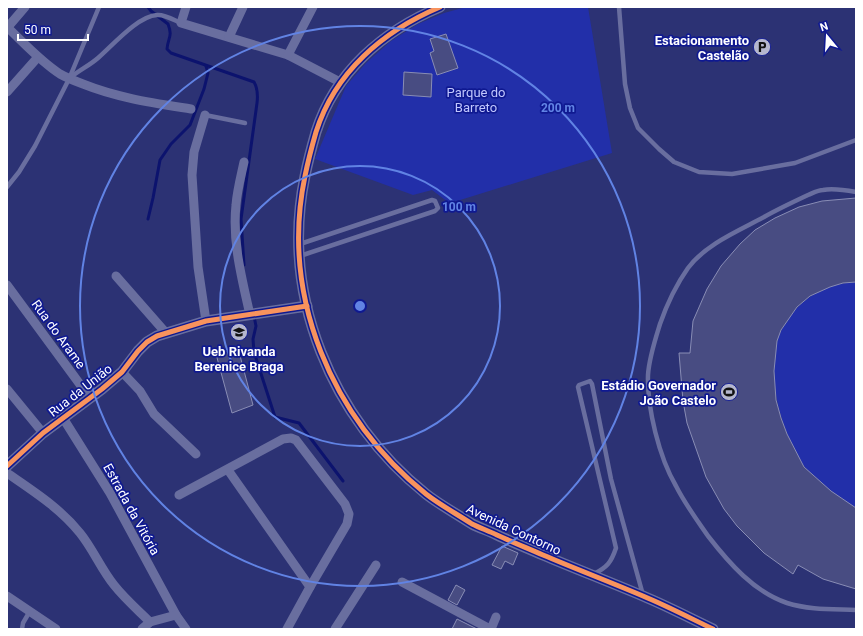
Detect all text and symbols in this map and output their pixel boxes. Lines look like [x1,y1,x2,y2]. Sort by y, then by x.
scale bar [18,16,88,42]
north arrow [807,16,847,56]
text: N [818,20,830,34]
text: 50 m [24,23,51,37]
place label: Estacionamento Castelão [655,33,749,63]
parking icon: Estacionamento Castelão [752,37,772,57]
park label: Parque do Barreto [447,85,505,115]
text: 200 m [541,101,575,115]
text: 100 m [442,200,476,214]
street label: Rua do Arame [29,297,89,372]
centre of rings [353,299,367,313]
school or university icon: Ueb Rivanda Berenice Braga [229,322,249,342]
place label: Ueb Rivanda Berenice Braga [195,344,283,374]
street label: Rua da União [46,361,115,420]
place label: Estádio Governador João Castelo [601,378,716,408]
sports icon: Estádio Governador João Castelo [719,382,739,402]
street label: Estrada da Vitória [100,461,163,558]
street label: Avenida Contorno [464,501,564,558]

